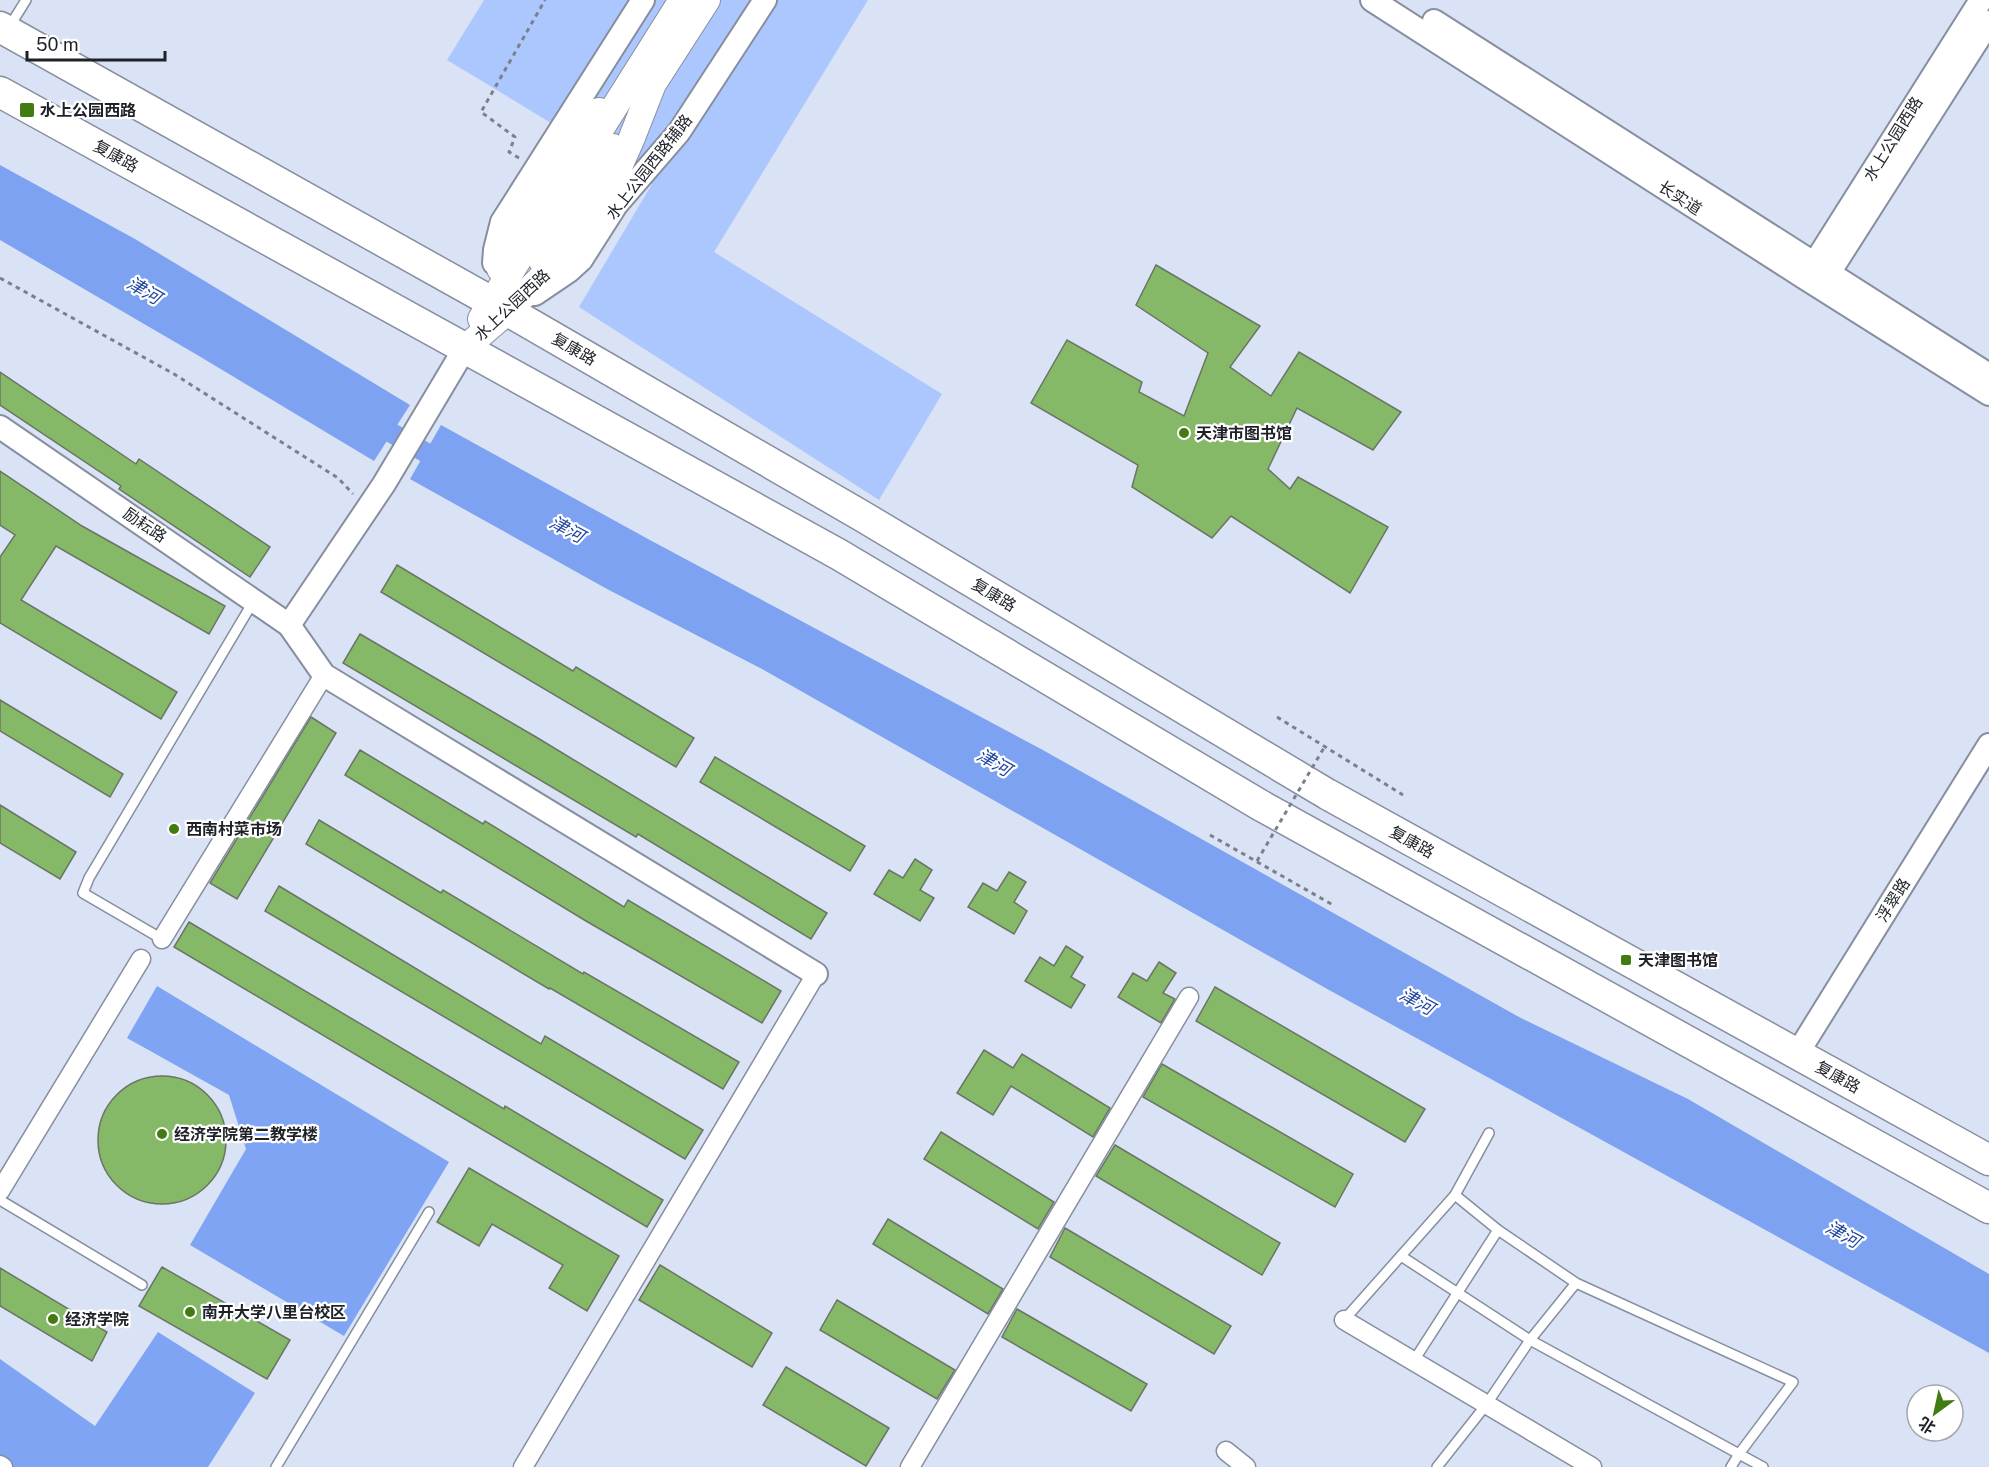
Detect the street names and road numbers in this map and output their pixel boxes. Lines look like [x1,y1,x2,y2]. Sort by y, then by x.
street label: 水上公园西路 [1860,93,1926,185]
street label: 水上公园西路辅路 [602,111,696,223]
street label: 复康路 [90,136,142,176]
street label: 长实道 [1655,177,1705,219]
street label: 水上公园西路 [470,265,554,345]
street label: 复康路 [548,329,600,369]
street label: 励耘路 [120,504,170,546]
street label: 复康路 [969,574,1019,616]
street label: 复康路 [1386,822,1438,862]
street label: 浮翠路 [1872,875,1914,925]
street label: 复康路 [1812,1057,1864,1097]

